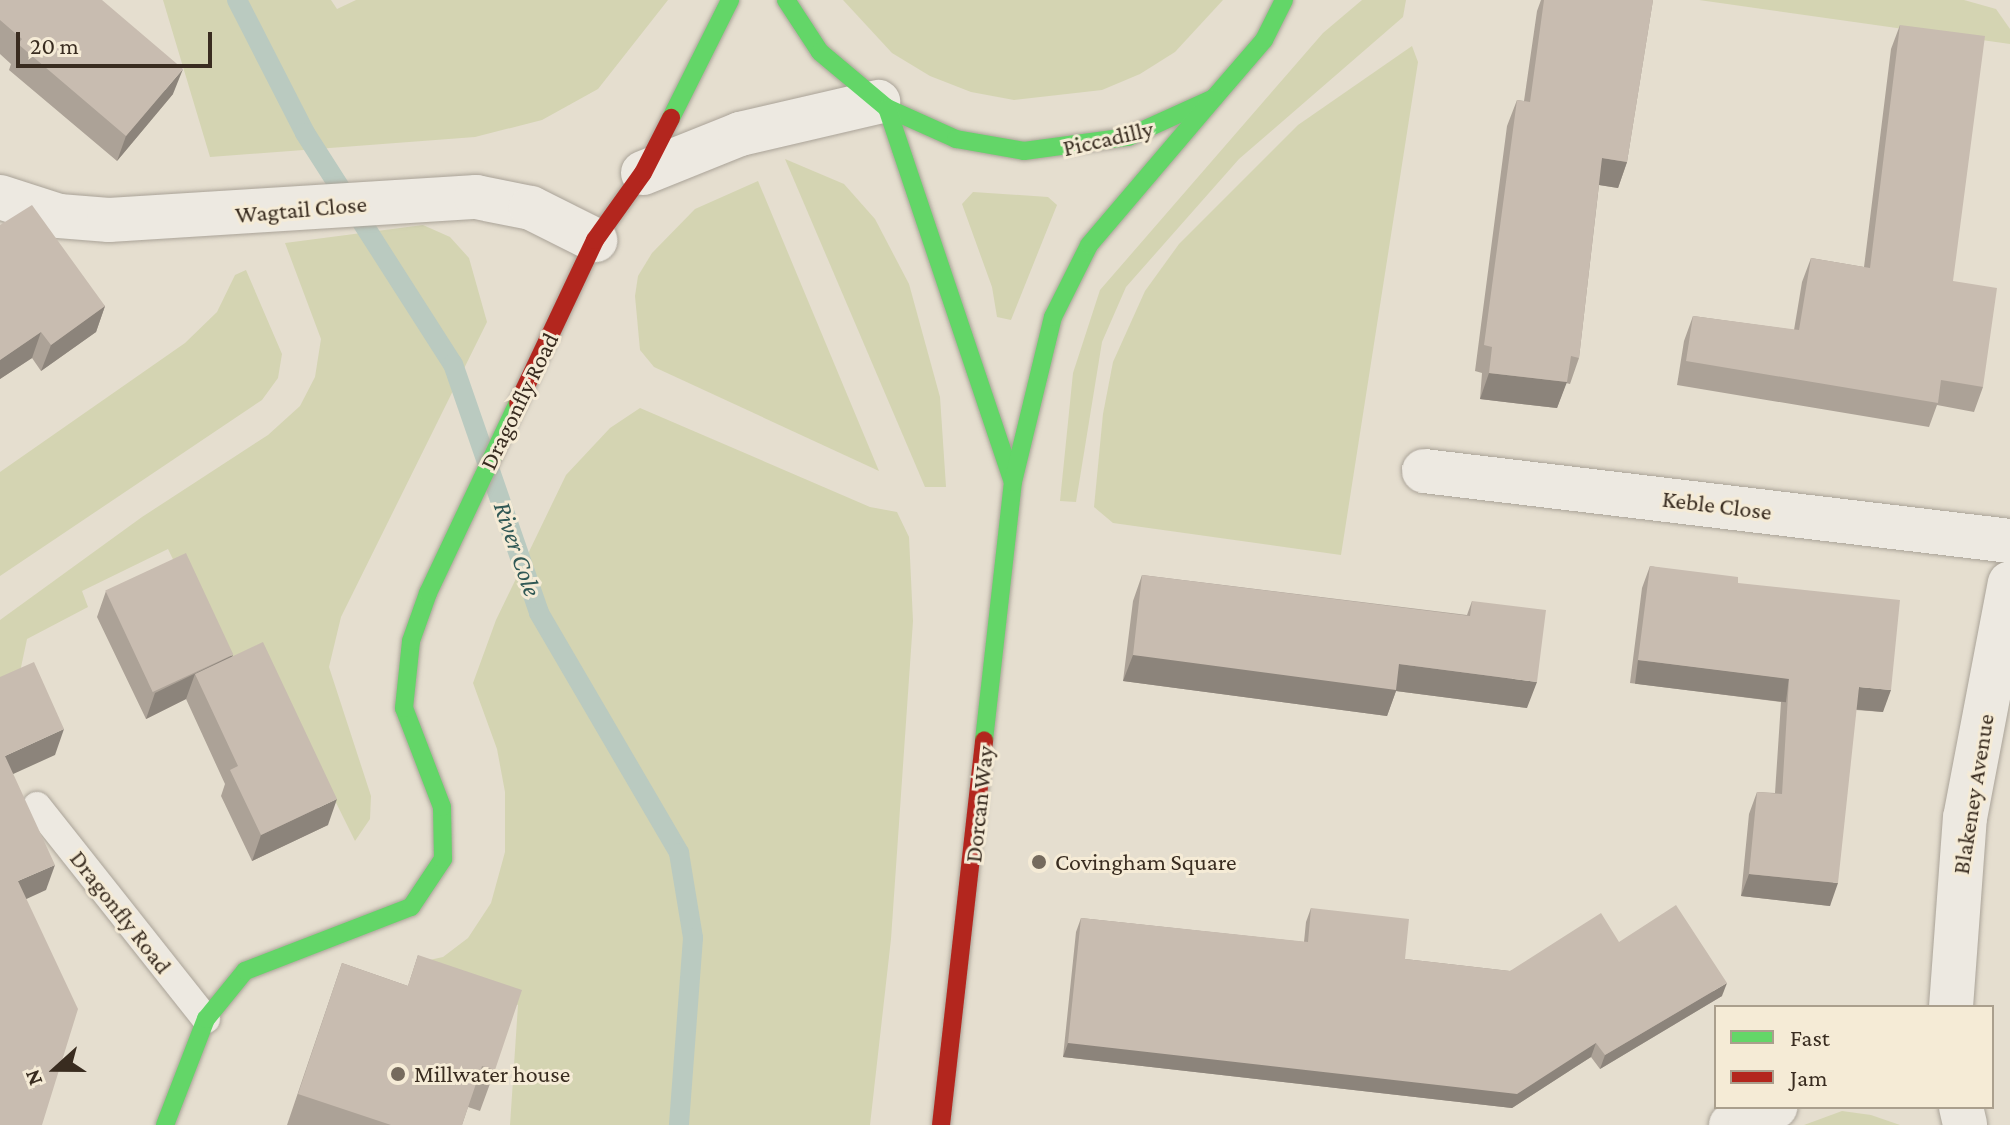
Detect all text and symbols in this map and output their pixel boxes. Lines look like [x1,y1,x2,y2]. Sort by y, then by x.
scale bar [20,16,216,66]
text: 20 m [30,32,79,59]
street label: Piccadilly [1060,114,1156,162]
street label: Wagtail Close [234,189,368,229]
street label: Dragonfly Road [473,328,565,474]
street label: Keble Close [1661,484,1773,526]
water label: River Cole [486,497,548,601]
street label: Blakeney Avenue [1946,712,2000,876]
street label: Dorcan Way [959,744,999,864]
street label: Dragonfly Road [64,845,178,979]
place label: Covingham Square [1055,848,1236,876]
marker: Covingham Square [1030,853,1048,871]
legend [1714,1005,1994,1109]
text: Fast [1790,1024,1830,1051]
north arrow [16,1029,96,1109]
place label: Millwater house [414,1060,570,1088]
text: Jam [1790,1064,1828,1091]
marker: Millwater house [389,1065,407,1083]
text: N [19,1066,47,1089]

